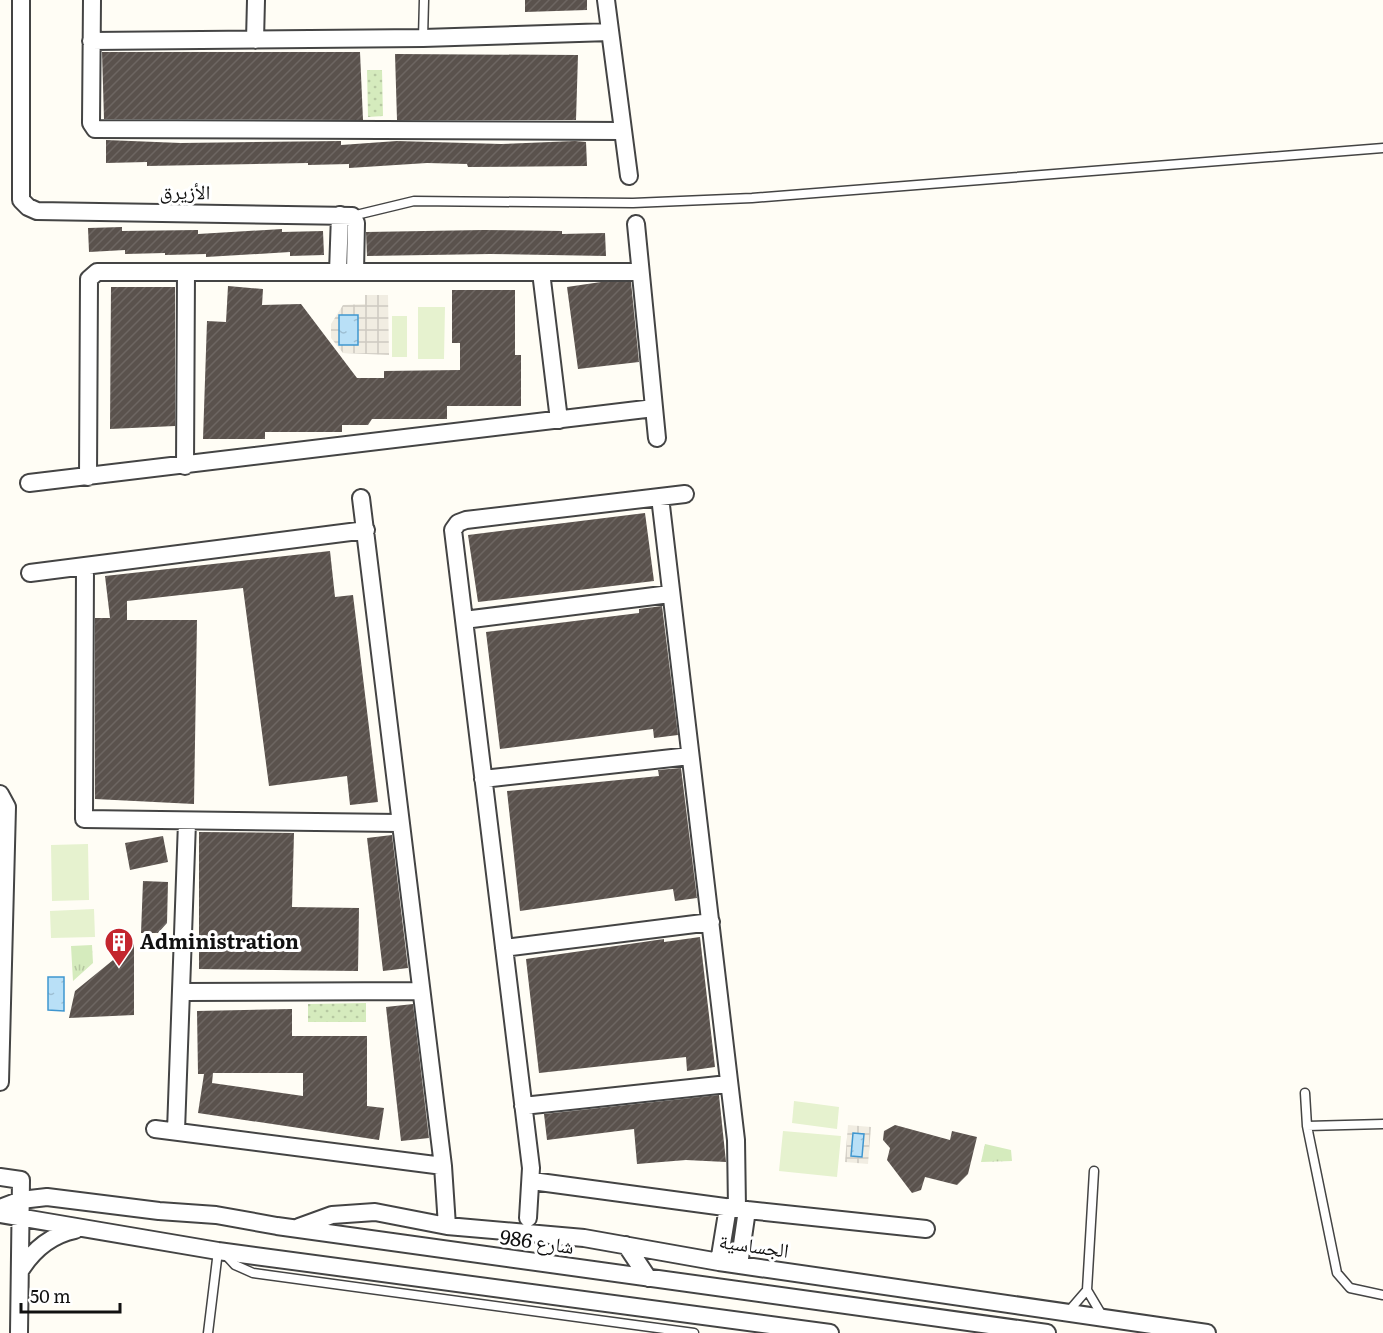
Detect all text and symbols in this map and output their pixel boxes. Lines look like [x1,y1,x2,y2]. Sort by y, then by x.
street label: الأزيرق [159,175,211,205]
place label: Administration [140,925,299,955]
building icon: Administration [103,926,135,968]
street label: شارع 986 [498,1220,576,1260]
street label: الجساسية [718,1224,791,1264]
scale bar [21,1276,120,1314]
text: 50 m [30,1282,71,1309]

